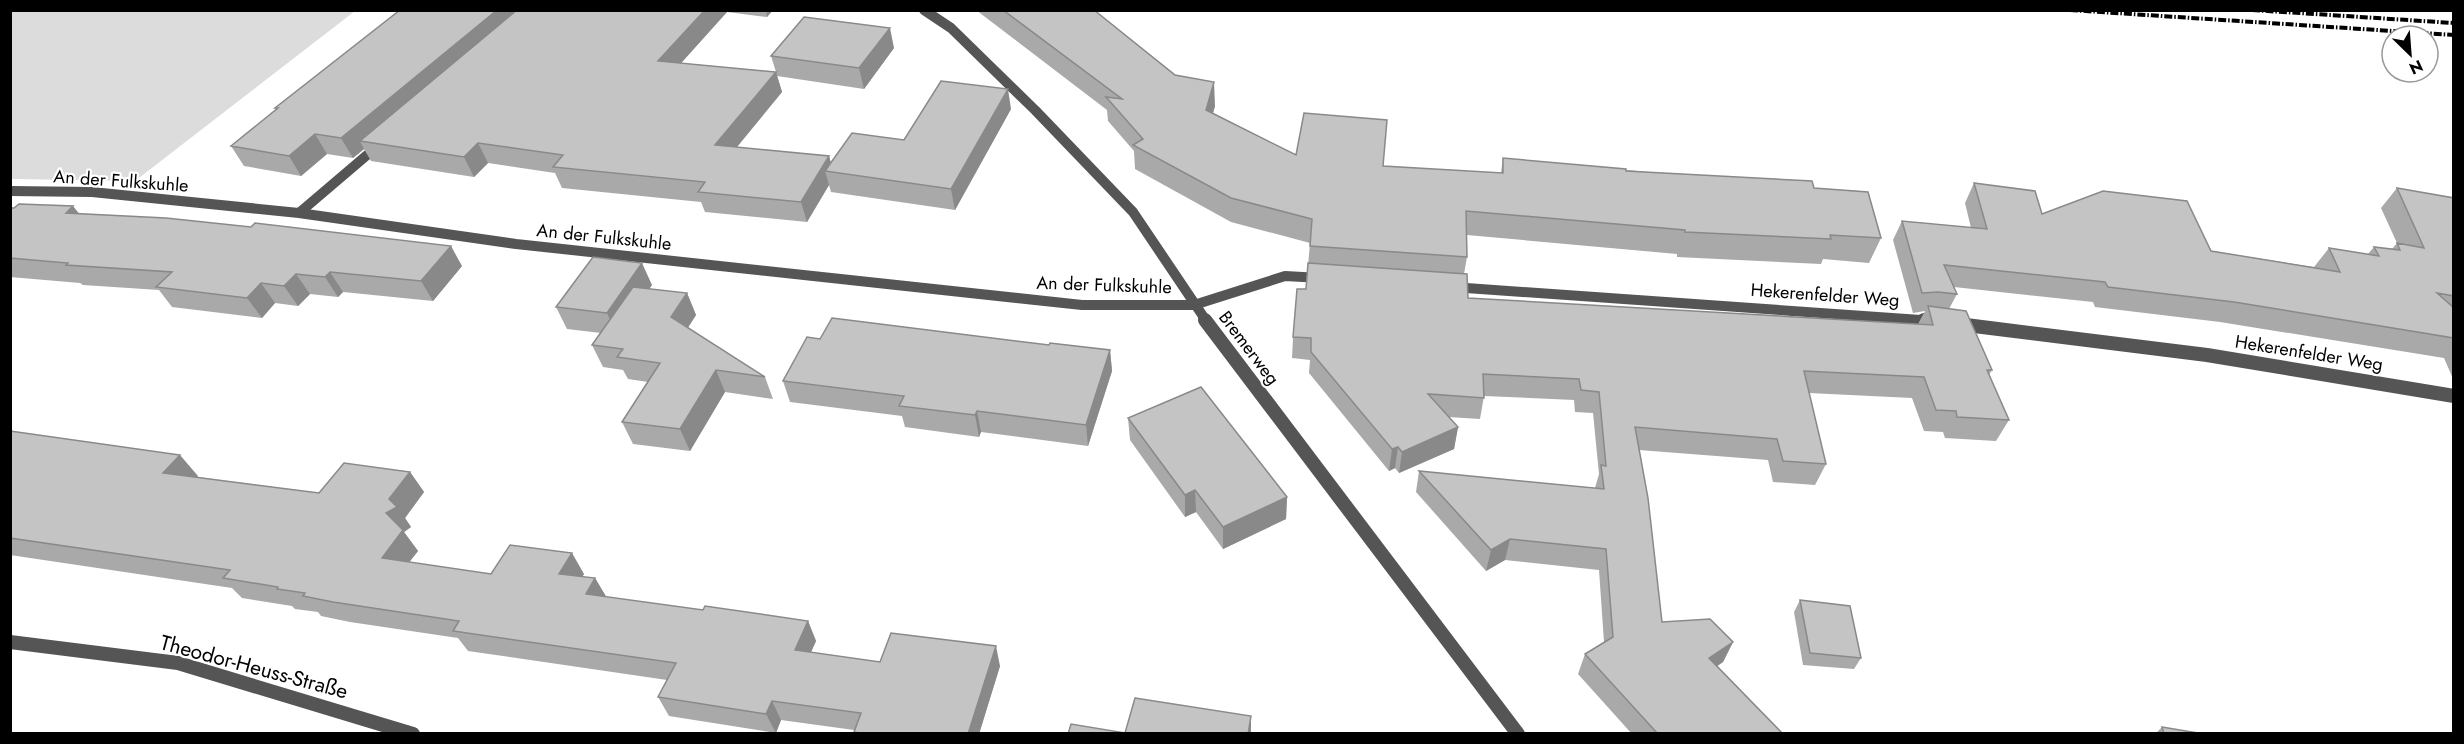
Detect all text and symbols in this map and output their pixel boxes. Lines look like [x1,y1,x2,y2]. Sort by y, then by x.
north arrow [2380,24,2440,84]
text: N [2406,54,2427,80]
street label: An der Fulkskuhle [53,163,189,199]
street label: An der Fulkskuhle [535,217,673,257]
street label: An der Fulkskuhle [1036,270,1172,300]
street label: Hekerenfelder Weg [1750,277,1900,313]
street label: Bremerweg [1213,306,1285,390]
street label: Hekerenfelder Weg [2233,328,2385,378]
street label: Theodor-Heuss-Straße [157,628,351,706]

